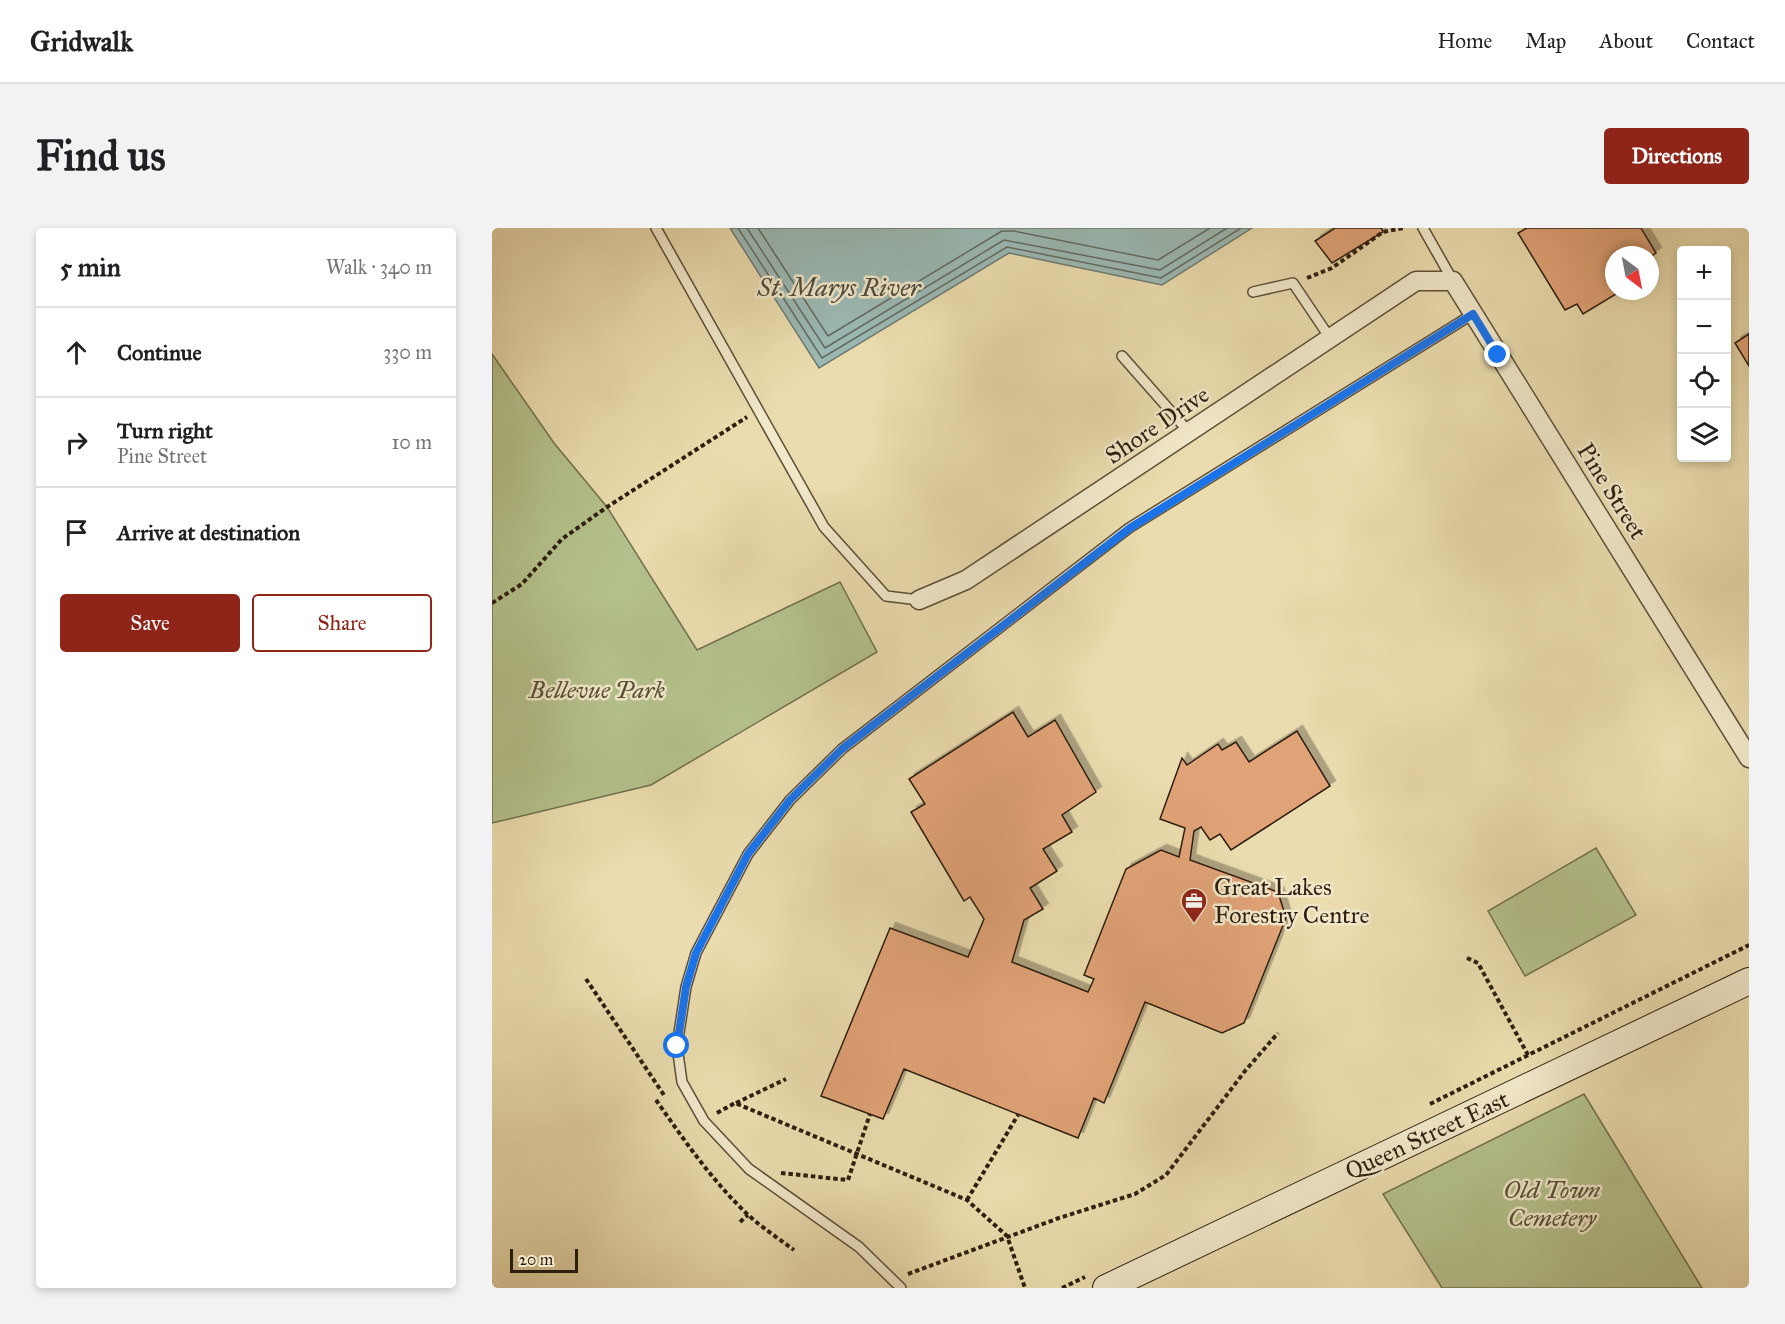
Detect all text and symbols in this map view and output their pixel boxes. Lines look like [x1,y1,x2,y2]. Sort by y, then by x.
text: Gridwalk [30,24,133,59]
text: Home [1437,28,1492,54]
text: Map [1525,28,1566,54]
text: About [1599,28,1653,54]
text: Contact [1686,28,1755,54]
button: Directions [1604,128,1749,184]
text: Find us [36,130,166,182]
north arrow [1605,246,1659,300]
map controls [1677,246,1731,462]
button: + [1677,246,1731,300]
text: 5 min [60,251,121,283]
text: Walk · 340 m [326,255,432,279]
water label: St. Marys River [756,271,922,303]
button: − [1677,300,1731,354]
icon: ahead [60,336,93,369]
text: Continue [117,339,202,366]
text: 330 m [383,340,432,364]
route end [1484,341,1510,367]
button: locate [1677,354,1731,408]
street label: Shore Drive [1099,379,1215,471]
button: layers [1677,408,1731,462]
text: Turn right [117,417,213,444]
icon: right [60,426,93,459]
text: 10 m [391,430,432,454]
street label: Pine Street [1571,437,1654,545]
text: Pine Street [117,444,207,468]
icon: arrive [60,516,93,549]
text: Arrive at destination [117,519,300,546]
button: Save [60,594,240,652]
button: Share [252,594,432,652]
park label: Bellevue Park [528,675,665,705]
place label: Great Lakes Forestry Centre [1214,872,1369,930]
office icon: Great Lakes Forestry Centre [1179,886,1209,924]
route start [663,1032,689,1058]
street label: Queen Street East [1340,1084,1514,1186]
park label: Old Town Cemetery [1504,1175,1601,1233]
scale bar [510,1246,578,1274]
text: 20 m [519,1250,553,1269]

